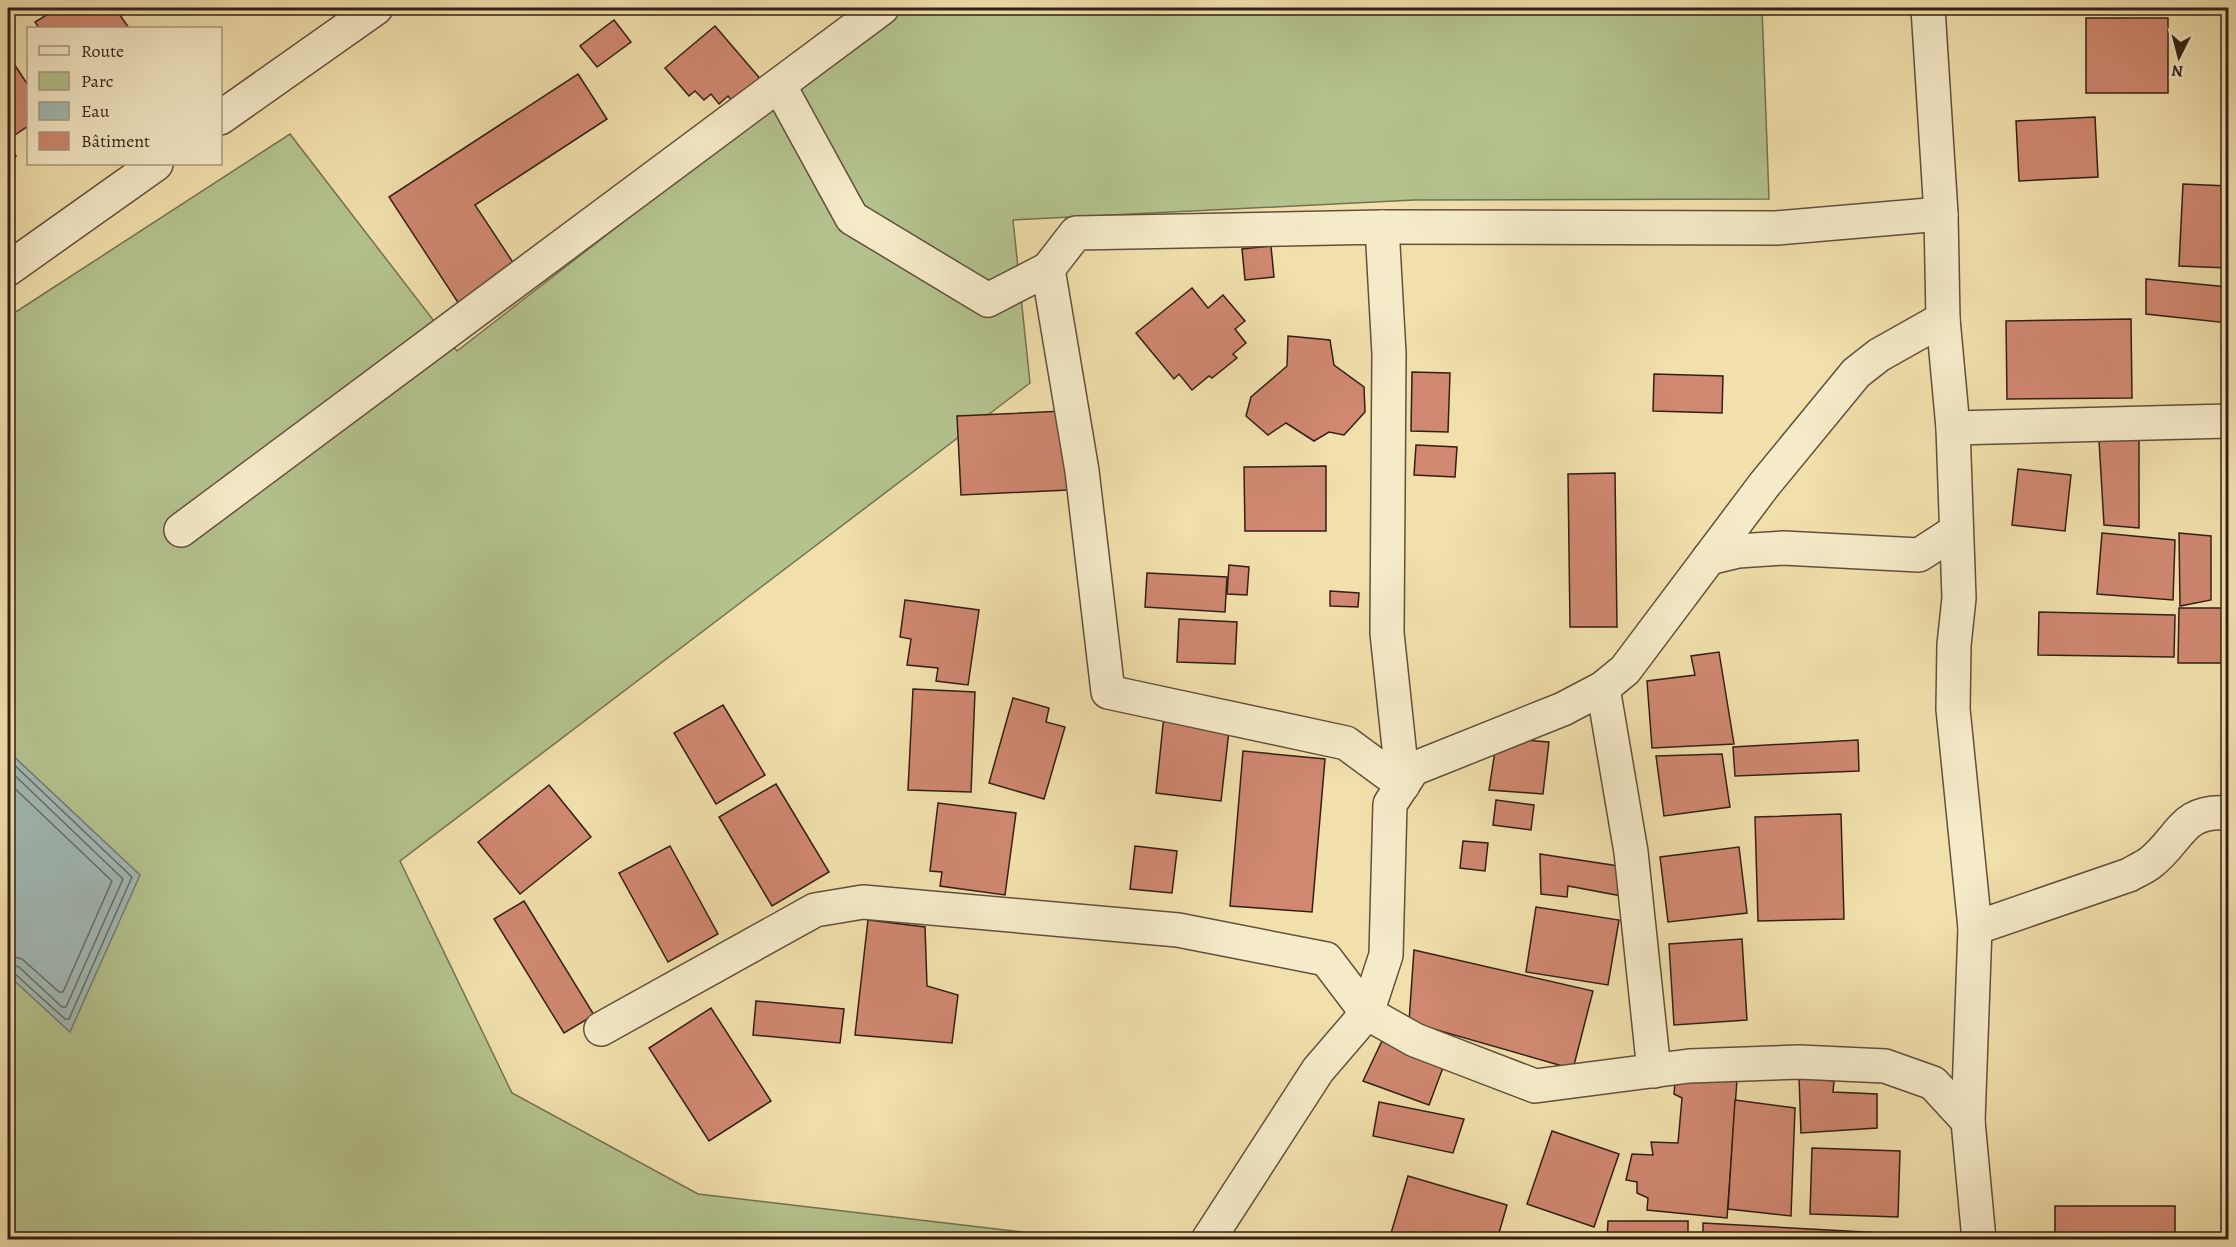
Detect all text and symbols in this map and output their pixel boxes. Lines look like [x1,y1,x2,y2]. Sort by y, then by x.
legend [27,27,222,165]
north arrow [2149,27,2209,87]
text: Route [81,39,124,63]
text: N [2170,59,2184,82]
text: Parc [81,69,113,93]
text: Eau [81,99,110,123]
text: Bâtiment [81,129,150,153]

